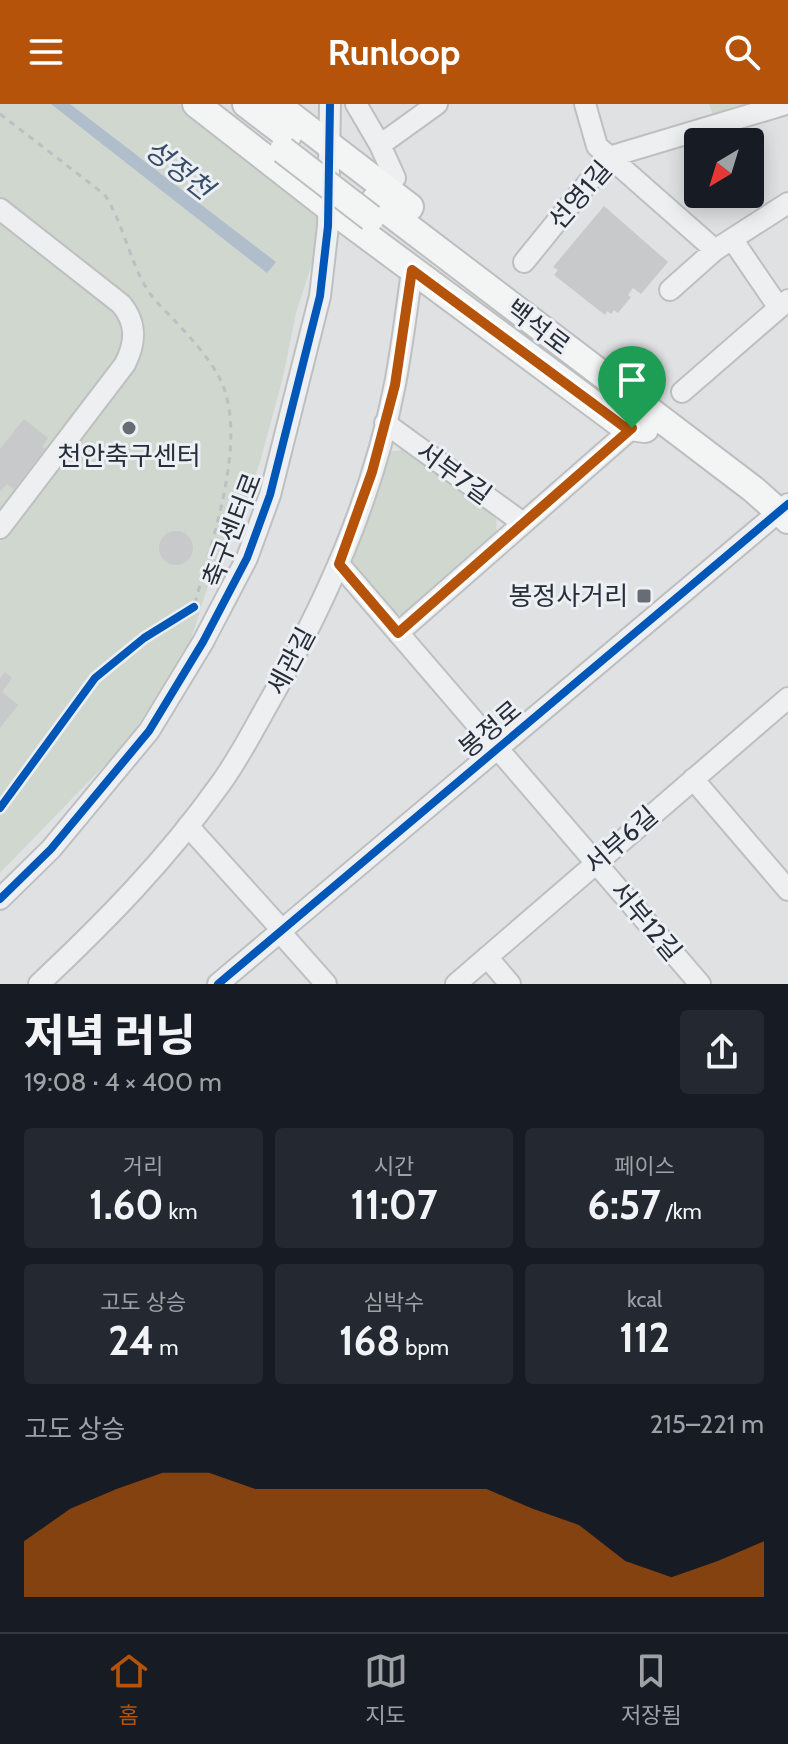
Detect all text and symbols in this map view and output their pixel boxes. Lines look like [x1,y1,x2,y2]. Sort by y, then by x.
icon: menu [24,30,68,74]
text: Runloop [328,30,460,74]
icon: search [720,30,764,74]
north arrow [684,128,764,208]
map controls [684,128,764,208]
water label: 성정천 [138,132,222,208]
street label: 선영1길 [542,154,618,236]
street label: 백석로 [500,293,576,361]
pin [598,346,666,428]
icon: arrive [610,358,654,402]
marker: 천안축구센터 [120,419,138,437]
street label: 서부7길 [410,435,498,511]
place label: 천안축구센터 [57,440,201,472]
street label: 축구센터로 [196,468,268,592]
place label: 봉정사거리 [508,580,628,612]
marker: 봉정사거리 [635,587,653,605]
street label: 세관길 [260,622,322,700]
street label: 봉정로 [452,694,528,764]
street label: 서부6길 [578,800,664,880]
street label: 서부12길 [604,875,688,967]
text: 저녁 러닝 [24,1009,196,1062]
button: share [680,1010,764,1094]
text: 19:08 · 4 × 400 m [24,1066,222,1098]
text: 거리 [123,1153,164,1180]
text: 시간 [374,1153,414,1180]
text: 페이스 [614,1153,675,1180]
text: 1.60 [89,1180,163,1229]
text: 11:07 [350,1180,438,1229]
text: 6:57 [587,1180,661,1229]
text: km [163,1198,198,1225]
text: /km [661,1198,702,1225]
text: kcal [627,1286,662,1313]
text: 고도 상승 [100,1289,186,1316]
text: 심박수 [364,1289,424,1316]
text: 112 [619,1313,670,1362]
text: 24 [108,1316,154,1365]
text: 168 [339,1316,400,1365]
text: m [154,1334,178,1361]
text: bpm [400,1334,449,1361]
text: 215–221 m [650,1408,764,1440]
text: 고도 상승 [24,1413,126,1445]
tab: 홈 [107,1649,151,1729]
tab: 지도 [364,1649,408,1729]
tab: 저장됨 [621,1649,681,1729]

